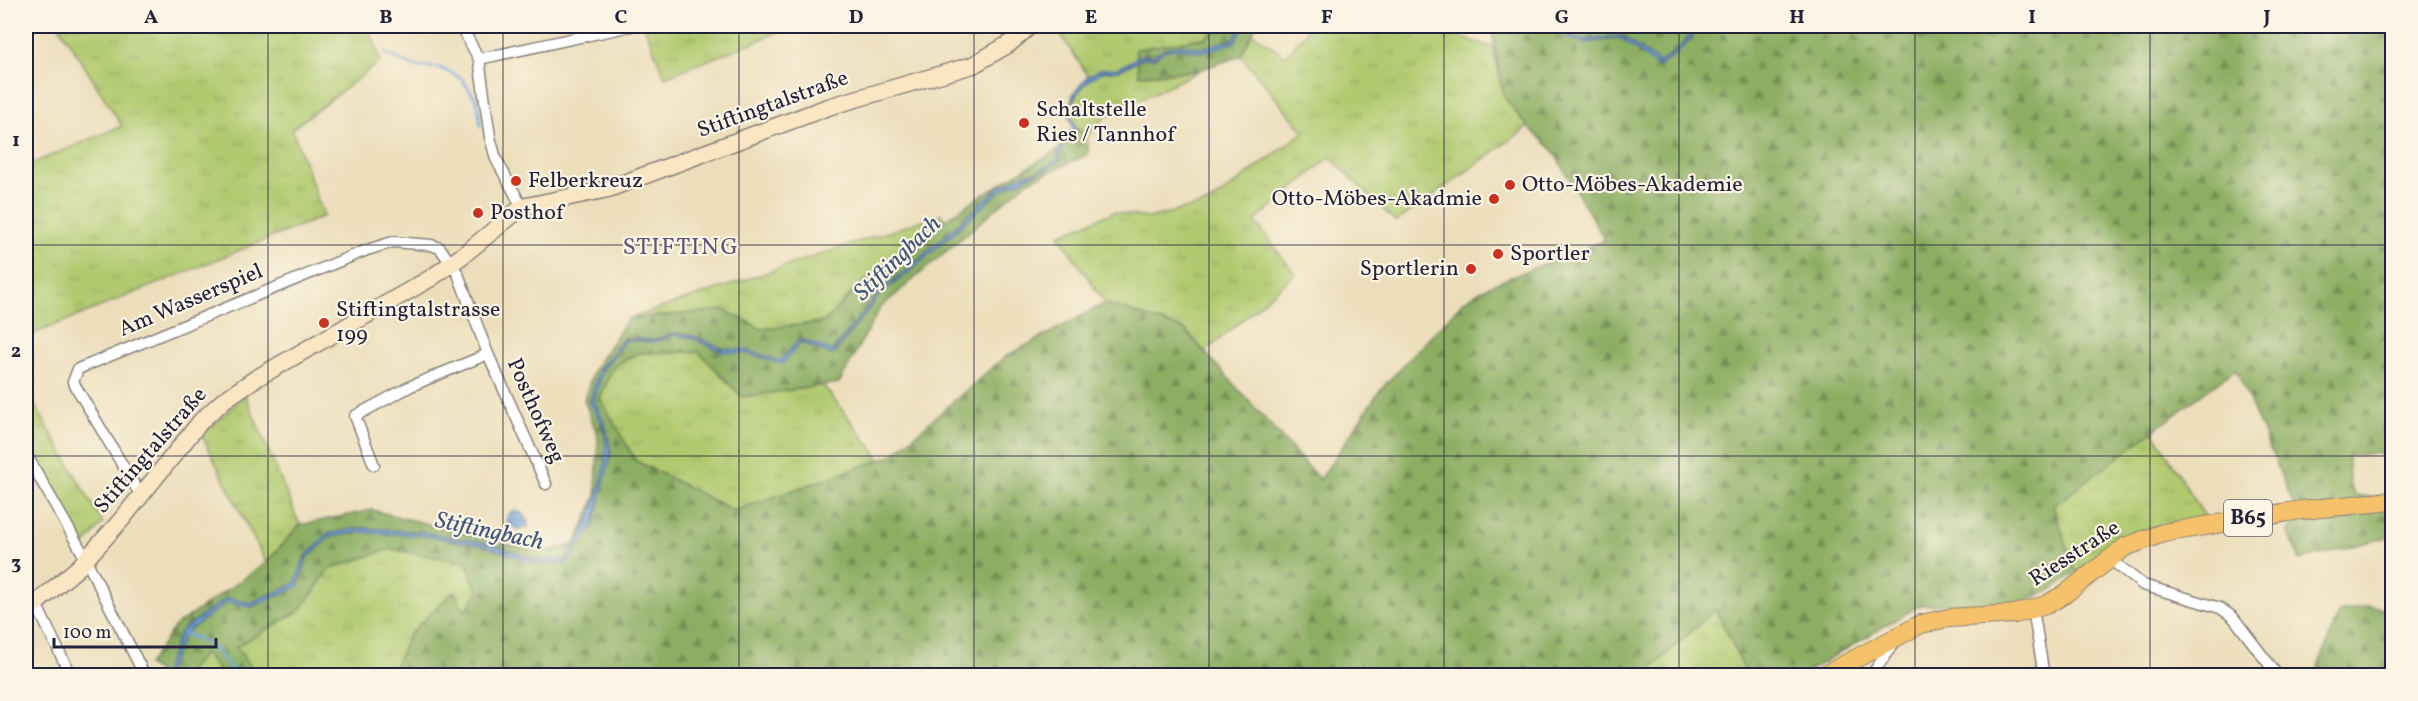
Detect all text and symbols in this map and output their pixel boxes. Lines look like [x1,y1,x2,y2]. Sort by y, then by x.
text: A [144,4,158,32]
text: B [379,4,393,32]
text: C [615,4,628,32]
text: D [849,4,863,32]
text: E [1085,4,1097,32]
text: F [1321,4,1333,32]
text: G [1555,4,1569,32]
text: H [1789,4,1805,32]
text: I [2028,4,2036,32]
text: J [2262,4,2271,32]
street label: Stiftingtalstraße [693,63,853,147]
place label: Schaltstelle Ries / Tannhof [1036,95,1177,151]
marker: Schaltstelle Ries / Tannhof [1017,116,1031,130]
text: 1 [12,127,20,155]
place label: Felberkreuz [528,166,643,197]
place label: Otto-Möbes-Akademie [1522,170,1743,201]
marker: Felberkreuz [509,174,523,188]
marker: Otto-Möbes-Akademie [1503,178,1517,192]
place label: Otto-Möbes-Akadmie [1272,184,1482,215]
marker: Otto-Möbes-Akadmie [1487,192,1501,206]
place label: Posthof [490,198,566,229]
marker: Posthof [471,206,485,220]
water label: Stiftingbach [847,208,949,309]
district label: STIFTING [623,231,739,265]
place label: Sportler [1510,239,1590,270]
marker: Sportler [1491,247,1505,261]
place label: Sportlerin [1360,254,1459,285]
street label: Am Wasserspiel [114,257,268,345]
marker: Sportlerin [1464,262,1478,276]
place label: Stiftingtalstrasse 199 [336,295,500,351]
marker: Stiftingtalstrasse 199 [317,316,331,330]
text: 2 [11,338,21,366]
street label: Posthofweg [498,354,572,468]
street label: Stiftingtalstraße [87,381,215,521]
road number: B65 [2224,500,2272,536]
water label: Stiftingbach [432,504,546,560]
street label: Riesstraße [2024,513,2126,595]
text: 3 [11,550,21,578]
scale bar [54,611,216,649]
text: 100 m [63,621,112,646]

